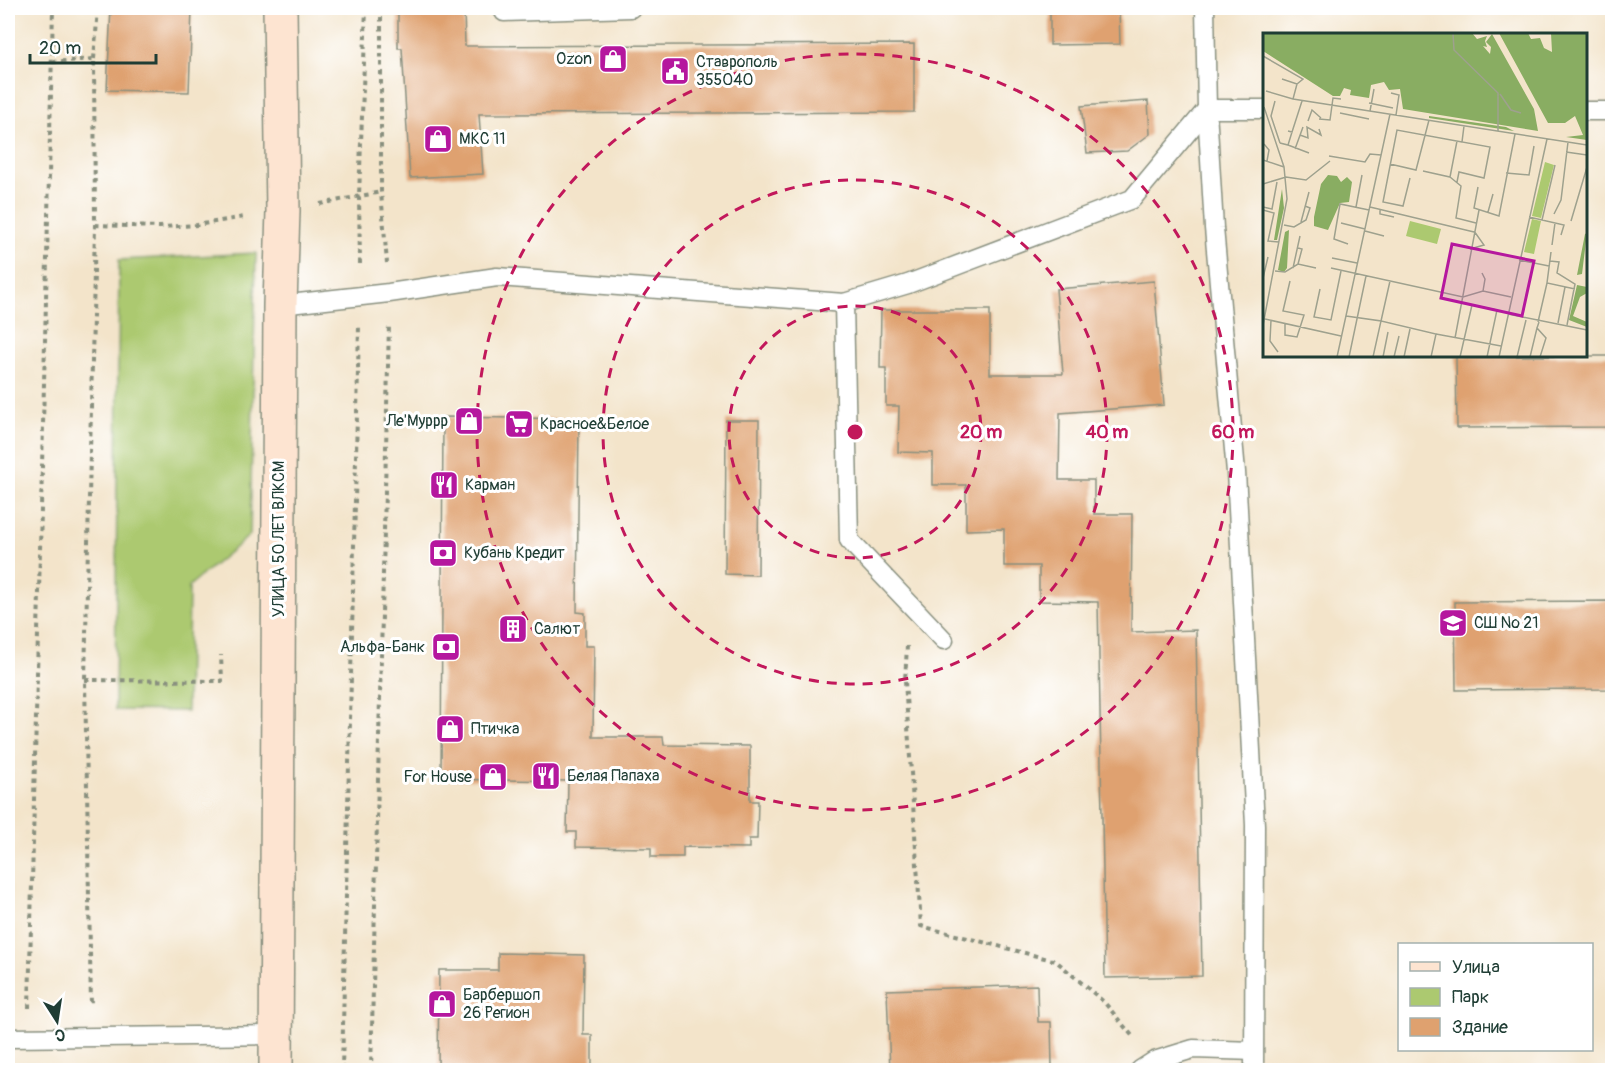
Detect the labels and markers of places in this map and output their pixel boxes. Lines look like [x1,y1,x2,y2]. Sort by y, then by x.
shop icon: Ozon [597,43,629,75]
place label: Ozon [556,49,592,69]
place label: Ставрополь 355040 [696,52,778,90]
public building icon: Ставрополь 355040 [659,55,691,87]
shop icon: МКС 11 [422,123,454,155]
place label: МКС 11 [459,129,506,149]
shop icon: Ле'Муррр [453,405,485,437]
supermarket icon: Красное&Белое [503,408,535,440]
place label: Ле'Муррр [385,411,448,431]
place label: Красное&Белое [540,414,649,434]
centre of rings [845,422,865,442]
restaurant icon: Карман [428,469,460,501]
place label: Карман [465,475,515,495]
bank icon: Кубань Кредит [427,537,459,569]
place label: Кубань Кредит [464,543,565,563]
school or university icon: СШ № 21 [1437,607,1469,639]
building icon: Салют [497,613,529,645]
place label: СШ № 21 [1474,613,1539,633]
place label: Салют [534,619,580,639]
bank icon: Альфа-Банк [430,631,462,663]
place label: Альфа-Банк [340,637,425,657]
shop icon: Птичка [434,713,466,745]
place label: Птичка [471,719,520,739]
restaurant icon: Белая Папаха [530,760,562,792]
shop icon: For House [477,761,509,793]
place label: Белая Папаха [567,766,659,786]
place label: For House [404,767,472,787]
place label: Барбершоп 26 Регион [463,985,540,1023]
shop icon: Барбершоп 26 Регион [426,988,458,1020]

